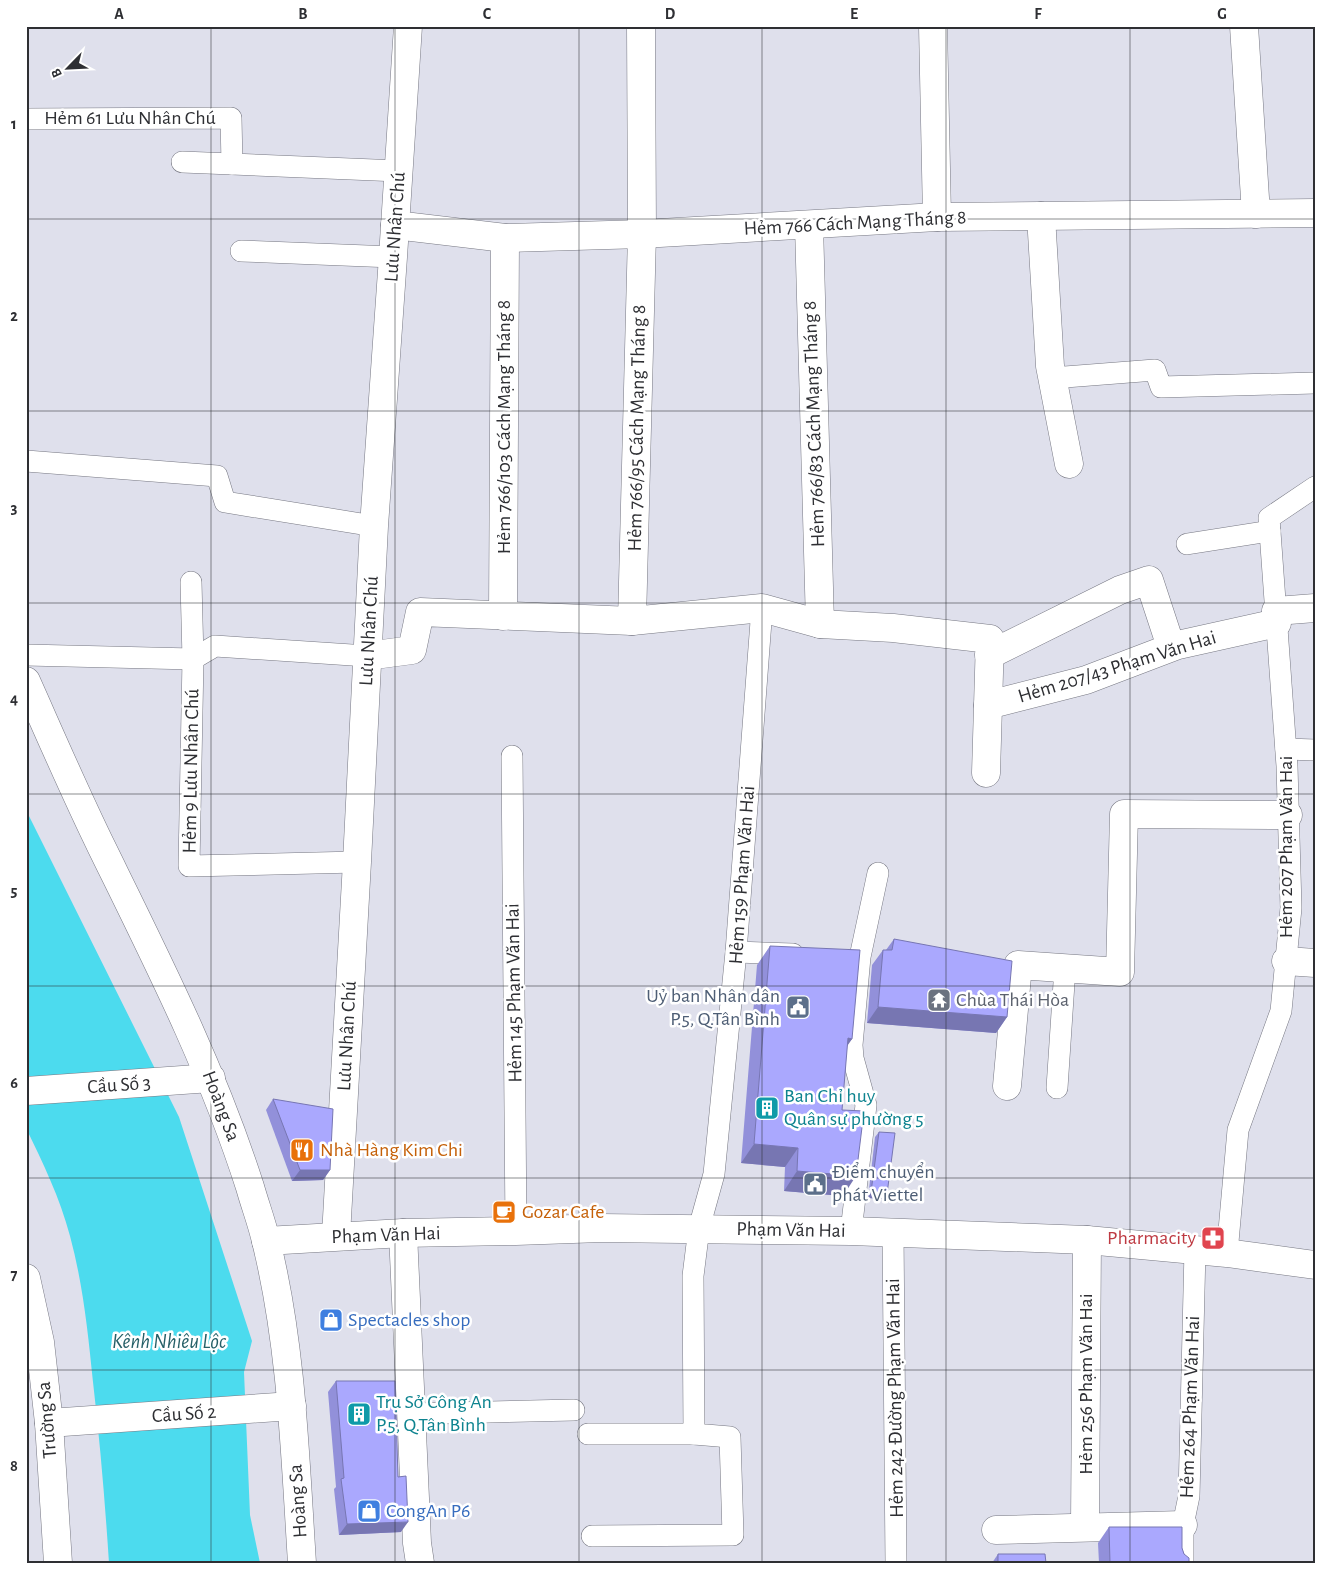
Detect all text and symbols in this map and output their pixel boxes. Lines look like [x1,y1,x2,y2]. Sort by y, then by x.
text: A [114,6,124,22]
text: B [298,6,308,22]
text: C [483,6,492,22]
text: D [665,6,676,22]
text: E [850,6,858,22]
text: F [1034,6,1042,22]
text: G [1217,6,1227,22]
north arrow [42,42,92,92]
text: B [49,66,65,79]
street label: Hẻm 61 Lưu Nhân Chú [44,108,216,128]
text: 1 [11,116,17,132]
street label: Lưu Nhân Chú [381,171,409,283]
street label: Hẻm 766 Cách Mạng Tháng 8 [743,207,967,239]
street label: Hẻm 766/103 Cách Mạng Tháng 8 [494,300,514,554]
street label: Hẻm 766/83 Cách Mạng Tháng 8 [800,300,828,548]
street label: Hẻm 766/95 Cách Mạng Tháng 8 [625,305,649,551]
text: 2 [10,308,18,324]
text: 3 [11,500,18,516]
street label: Lưu Nhân Chú [356,575,382,687]
street label: Hẻm 207/43 Phạm Văn Hai [1016,627,1218,707]
street label: Hẻm 9 Lưu Nhân Chú [180,688,202,854]
text: 4 [10,691,18,707]
street label: Hẻm 207 Phạm Văn Hai [1276,756,1296,938]
street label: Hẻm 159 Phạm Văn Hai [726,785,758,965]
text: 5 [11,883,18,899]
street label: Hẻm 145 Phạm Văn Hai [502,903,526,1083]
street label: Lưu Nhân Chú [334,980,360,1092]
place label: Uỷ ban Nhân dân P.5, Q.Tân Bình [646,986,780,1029]
temple icon: Chùa Thái Hòa [926,987,952,1013]
place label: Chùa Thái Hòa [956,990,1069,1010]
public building icon: Uỷ ban Nhân dân P.5, Q.Tân Bình [785,994,811,1020]
street label: Hoàng Sa [198,1068,244,1144]
street label: Cầu Số 3 [87,1073,151,1097]
text: 6 [10,1075,18,1091]
place label: Ban Chỉ huy Quân sự phường 5 [784,1086,924,1129]
building icon: Ban Chỉ huy Quân sự phường 5 [754,1095,780,1121]
restaurant icon: Nhà Hàng Kim Chi [289,1137,315,1163]
place label: Nhà Hàng Kim Chi [320,1140,463,1160]
place label: Điểm chuyển phát Viettel [832,1162,935,1205]
public building icon: Điểm chuyển phát Viettel [802,1171,828,1197]
cafe icon: Gozar Cafe [491,1199,517,1225]
place label: Gozar Cafe [522,1202,605,1222]
street label: Phạm Văn Hai [736,1219,846,1241]
street label: Phạm Văn Hai [331,1223,441,1247]
pharmacy icon: Pharmacity [1200,1225,1226,1251]
place label: Pharmacity [1107,1228,1196,1248]
text: 7 [11,1267,18,1283]
street label: Hẻm 242 Đường Phạm Văn Hai [883,1278,907,1518]
street label: Hẻm 256 Phạm Văn Hai [1076,1293,1096,1475]
shop icon: Spectacles shop [318,1307,344,1333]
place label: Spectacles shop [348,1310,471,1330]
street label: Hẻm 264 Phạm Văn Hai [1177,1315,1203,1499]
water label: Kênh Nhiêu Lộc [112,1331,227,1352]
street label: Trường Sa [34,1381,60,1459]
place label: Trụ Sở Công An P.5, Q.Tân Bình [376,1392,492,1435]
building icon: Trụ Sở Công An P.5, Q.Tân Bình [346,1401,372,1427]
street label: Cầu Số 2 [151,1402,217,1426]
text: 8 [10,1458,18,1474]
street label: Hoàng Sa [285,1464,311,1538]
shop icon: CongAn P6 [356,1498,382,1524]
place label: CongAn P6 [386,1501,470,1521]

